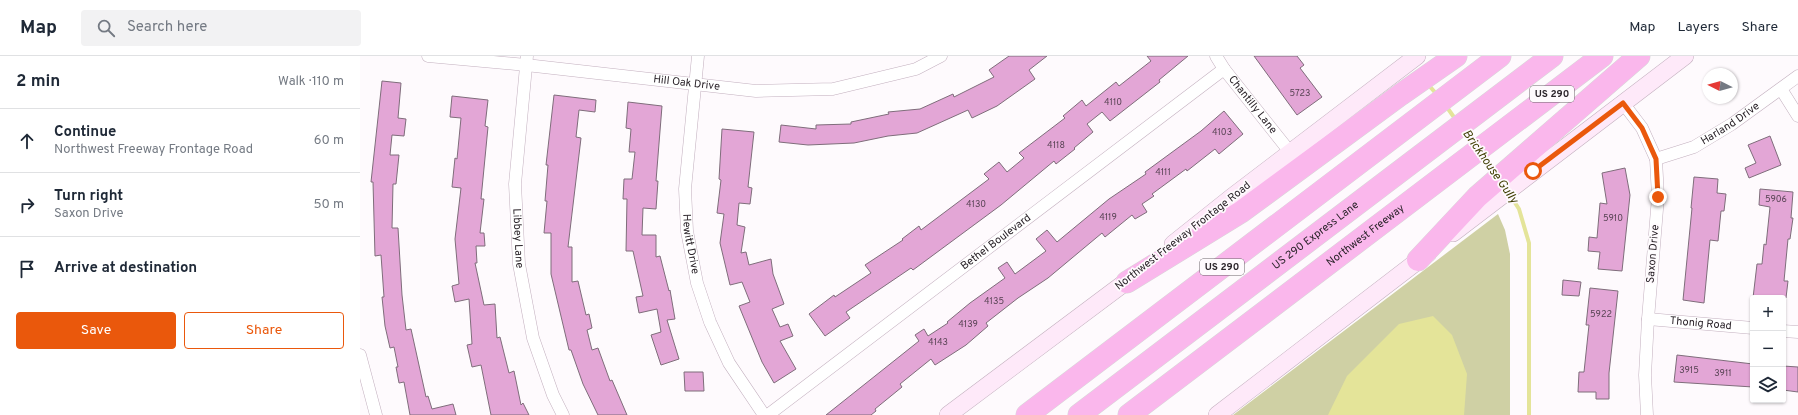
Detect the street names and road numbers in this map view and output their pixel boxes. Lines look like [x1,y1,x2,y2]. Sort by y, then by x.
street label: Hill Oak Drive [652,72,721,94]
street label: Chantilly Lane [1225,73,1280,137]
road number: US 290 [1530,86,1574,102]
street label: Harland Drive [1698,99,1762,148]
street label: Northwest Freeway Frontage Road [1112,179,1254,293]
street label: US 290 Express Lane [1269,198,1362,273]
street label: Northwest Freeway [1324,201,1408,270]
street label: Libbey Lane [509,208,527,270]
street label: Bethel Boulevard [958,211,1034,273]
street label: Hewitt Drive [679,213,702,275]
street label: Saxon Drive [1643,224,1663,284]
road number: US 290 [1200,259,1244,275]
street label: Thonig Road [1669,314,1732,333]

